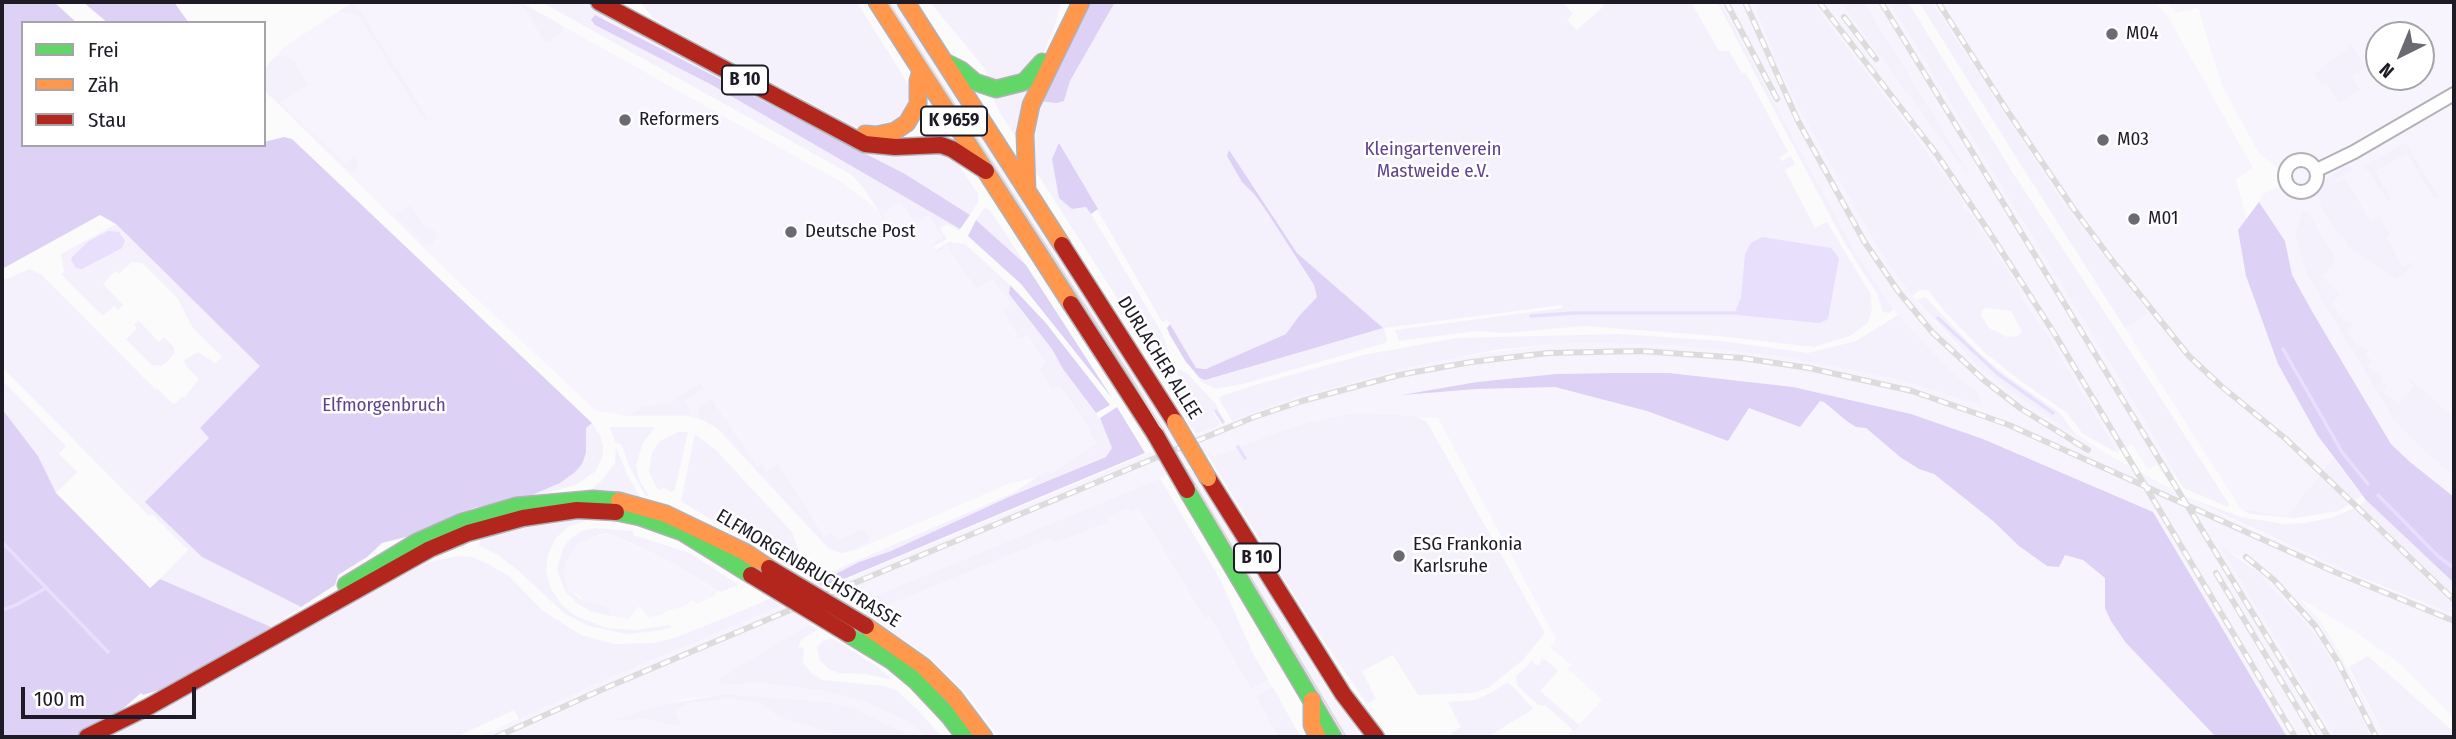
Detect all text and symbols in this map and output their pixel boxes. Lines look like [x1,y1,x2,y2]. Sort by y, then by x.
legend [21,21,266,147]
north arrow [2365,21,2435,91]
place label: M04 [2126,23,2159,45]
marker: M04 [2104,26,2120,42]
text: Frei [88,37,119,63]
text: N [2375,58,2399,83]
road number: B 10 [722,66,768,94]
text: Zäh [88,72,119,98]
road number: K 9659 [921,106,987,136]
text: Stau [88,107,126,133]
place label: Reformers [639,109,719,131]
marker: Reformers [617,112,633,128]
place label: M03 [2117,129,2149,151]
marker: M03 [2095,132,2111,148]
park label: Kleingartenverein Mastweide e.V. [1365,139,1501,183]
place label: M01 [2148,208,2178,230]
marker: M01 [2126,211,2142,227]
place label: Deutsche Post [805,221,915,243]
marker: Deutsche Post [783,224,799,240]
street label: DURLACHER ALLEE [1112,292,1206,424]
park label: Elfmorgenbruch [322,395,446,417]
street label: ELFMORGENBRUCHSTRASSE [712,505,904,633]
place label: ESG Frankonia Karlsruhe [1413,534,1522,578]
road number: B 10 [1234,544,1280,572]
marker: ESG Frankonia Karlsruhe [1391,548,1407,564]
scale bar [24,672,200,716]
text: 100 m [34,686,85,712]

